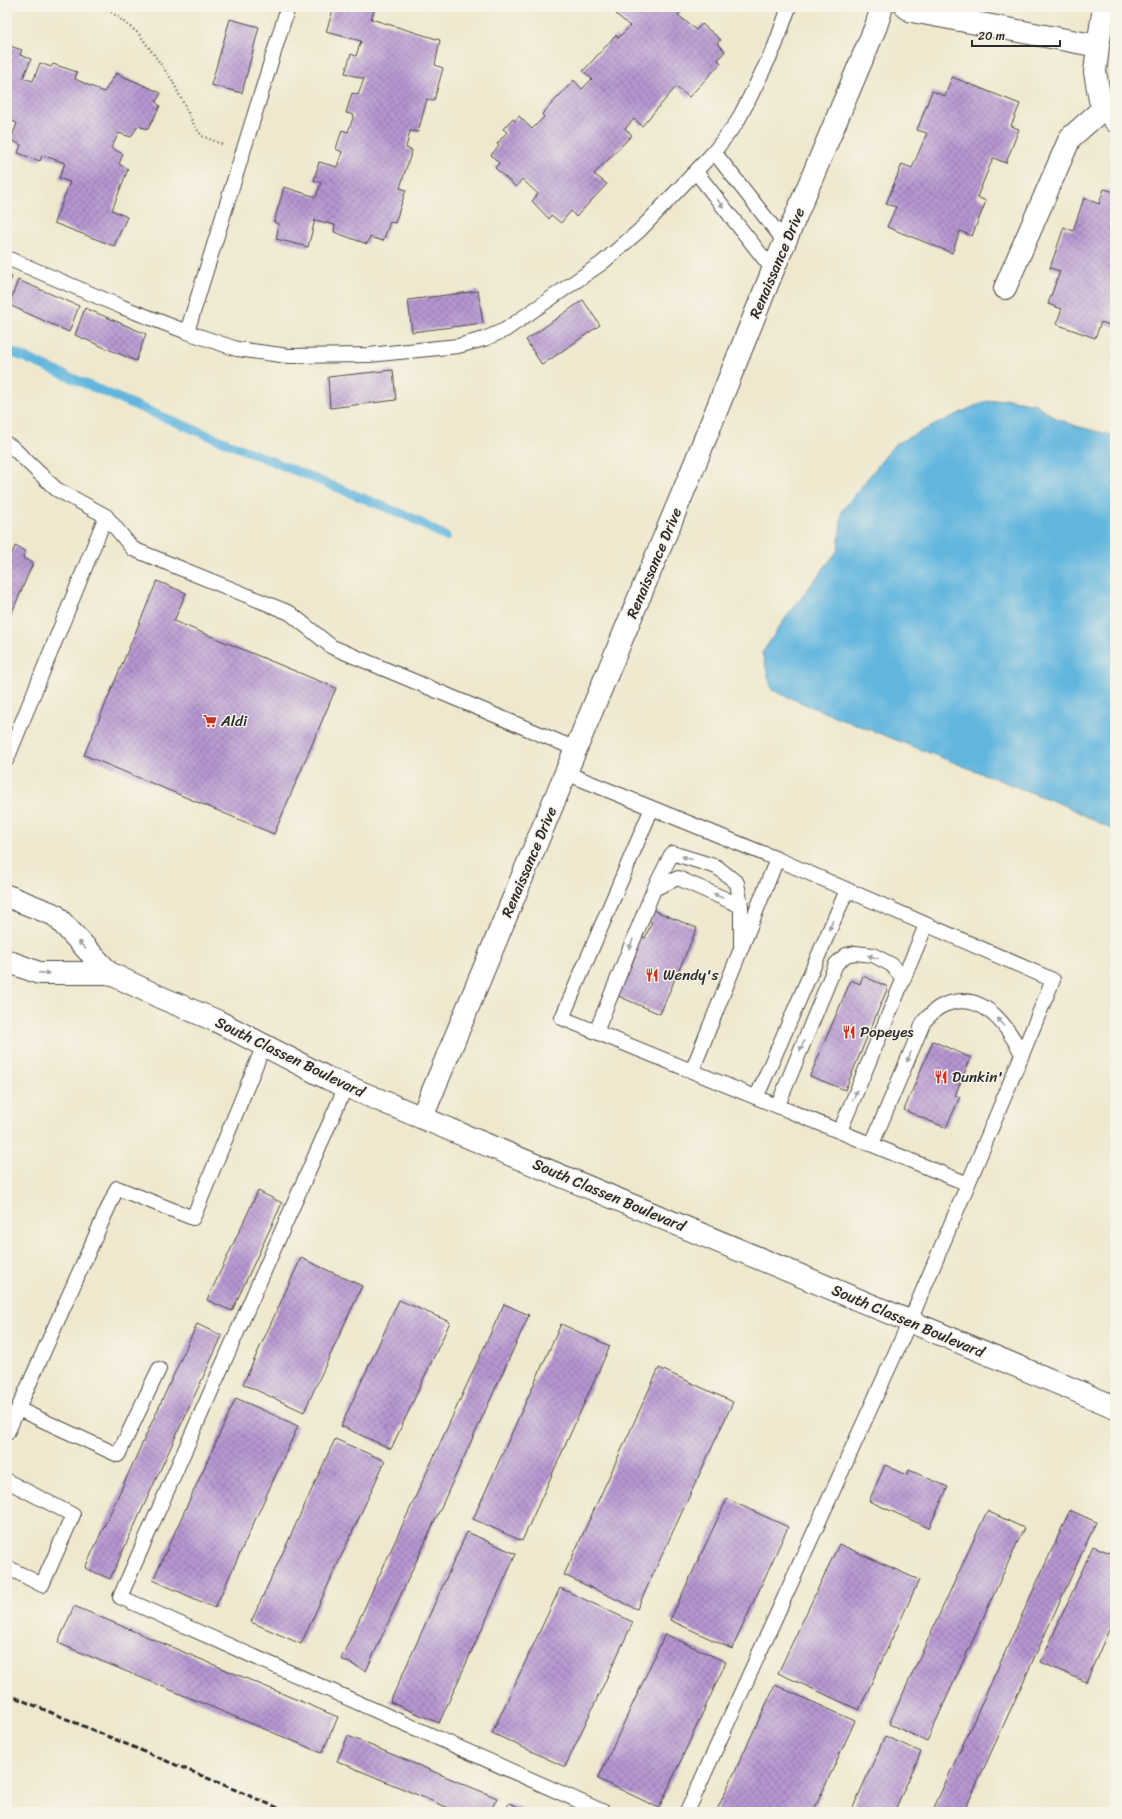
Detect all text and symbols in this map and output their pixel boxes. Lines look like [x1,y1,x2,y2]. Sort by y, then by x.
scale bar [972,22,1060,48]
text: 20 m [978,25,1005,47]
one-way arrow [715,197,724,208]
street label: Renaissance Drive [742,203,812,323]
street label: Renaissance Drive [619,503,689,623]
place label: Aldi [220,708,248,734]
supermarket icon: Aldi [202,713,218,729]
street label: Renaissance Drive [494,802,564,922]
one-way arrow [681,855,693,861]
one-way arrow [712,893,723,899]
one-way arrow [828,920,834,931]
one-way arrow [628,939,634,951]
one-way arrow [78,940,87,949]
one-way arrow [866,954,878,960]
place label: Wendy's [663,962,719,988]
restaurant icon: Wendy's [644,967,660,983]
one-way arrow [38,969,50,976]
street label: South Classen Boulevard [211,1009,370,1105]
one-way arrow [997,1017,1006,1026]
place label: Popeyes [860,1019,914,1045]
restaurant icon: Popeyes [841,1024,857,1040]
one-way arrow [799,1041,805,1053]
one-way arrow [905,1052,911,1064]
place label: Dunkin' [952,1064,1003,1090]
restaurant icon: Dunkin' [933,1069,949,1085]
one-way arrow [852,1090,858,1101]
street label: South Classen Boulevard [529,1151,690,1239]
street label: South Classen Boulevard [828,1277,989,1365]

